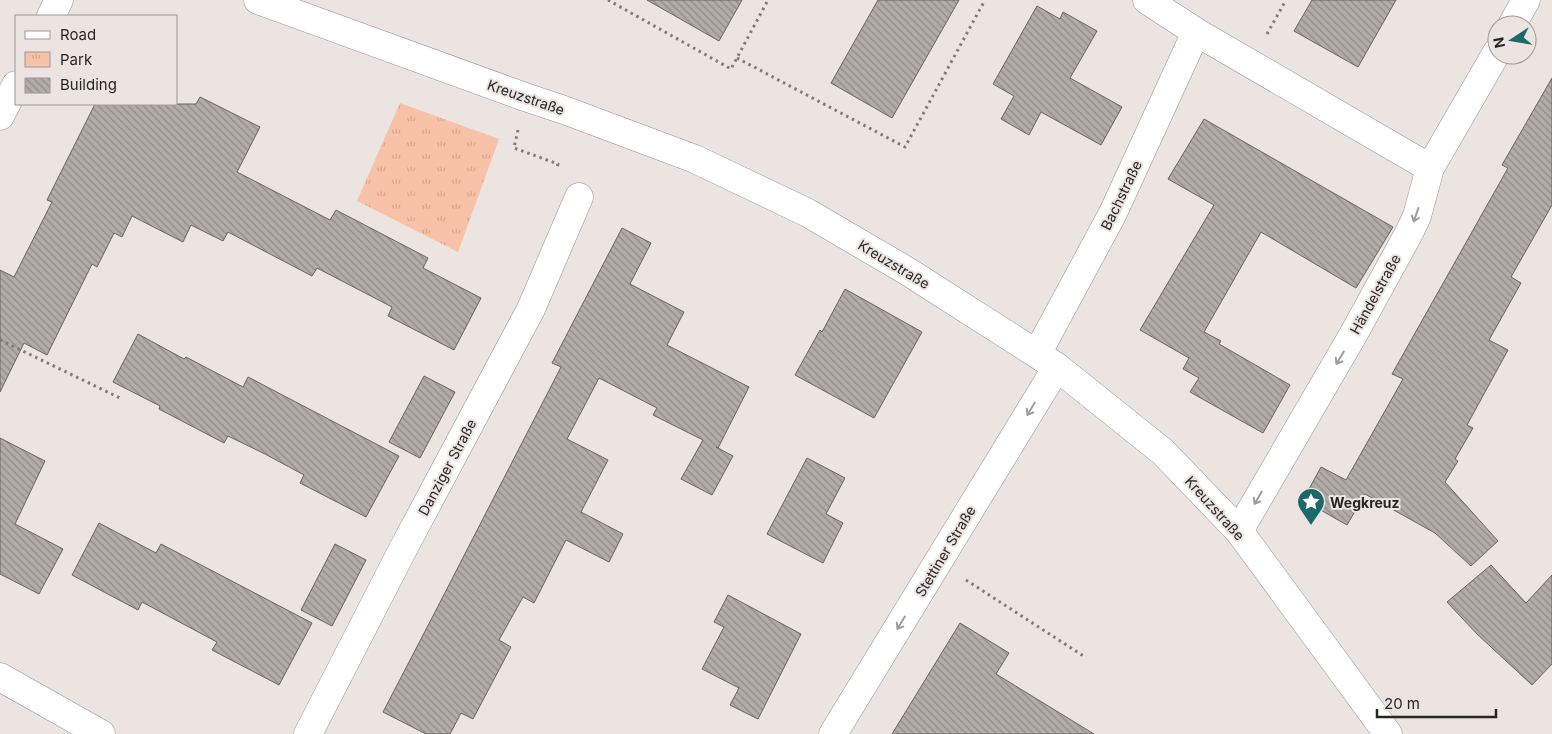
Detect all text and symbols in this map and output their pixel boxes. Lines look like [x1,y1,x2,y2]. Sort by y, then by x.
legend [15,15,178,105]
north arrow [1487,15,1537,65]
text: Road [60,25,96,44]
text: N [1489,36,1508,50]
text: Park [60,50,93,69]
text: Building [60,75,117,94]
street label: Kreuzstraße [485,76,567,118]
street label: Bachstraße [1097,157,1145,233]
one-way arrow [1411,206,1421,222]
street label: Kreuzstraße [855,236,933,292]
street label: Händelstraße [1346,251,1404,337]
one-way arrow [1334,350,1344,364]
one-way arrow [1026,401,1036,415]
street label: Danziger Straße [414,416,480,518]
street label: Kreuzstraße [1182,472,1248,544]
place icon: Wegkreuz [1296,487,1326,526]
one-way arrow [1252,490,1262,504]
place label: Wegkreuz [1330,494,1400,511]
street label: Stettiner Straße [911,503,979,599]
one-way arrow [896,615,906,629]
scale bar [1377,686,1496,718]
text: 20 m [1384,694,1420,713]

